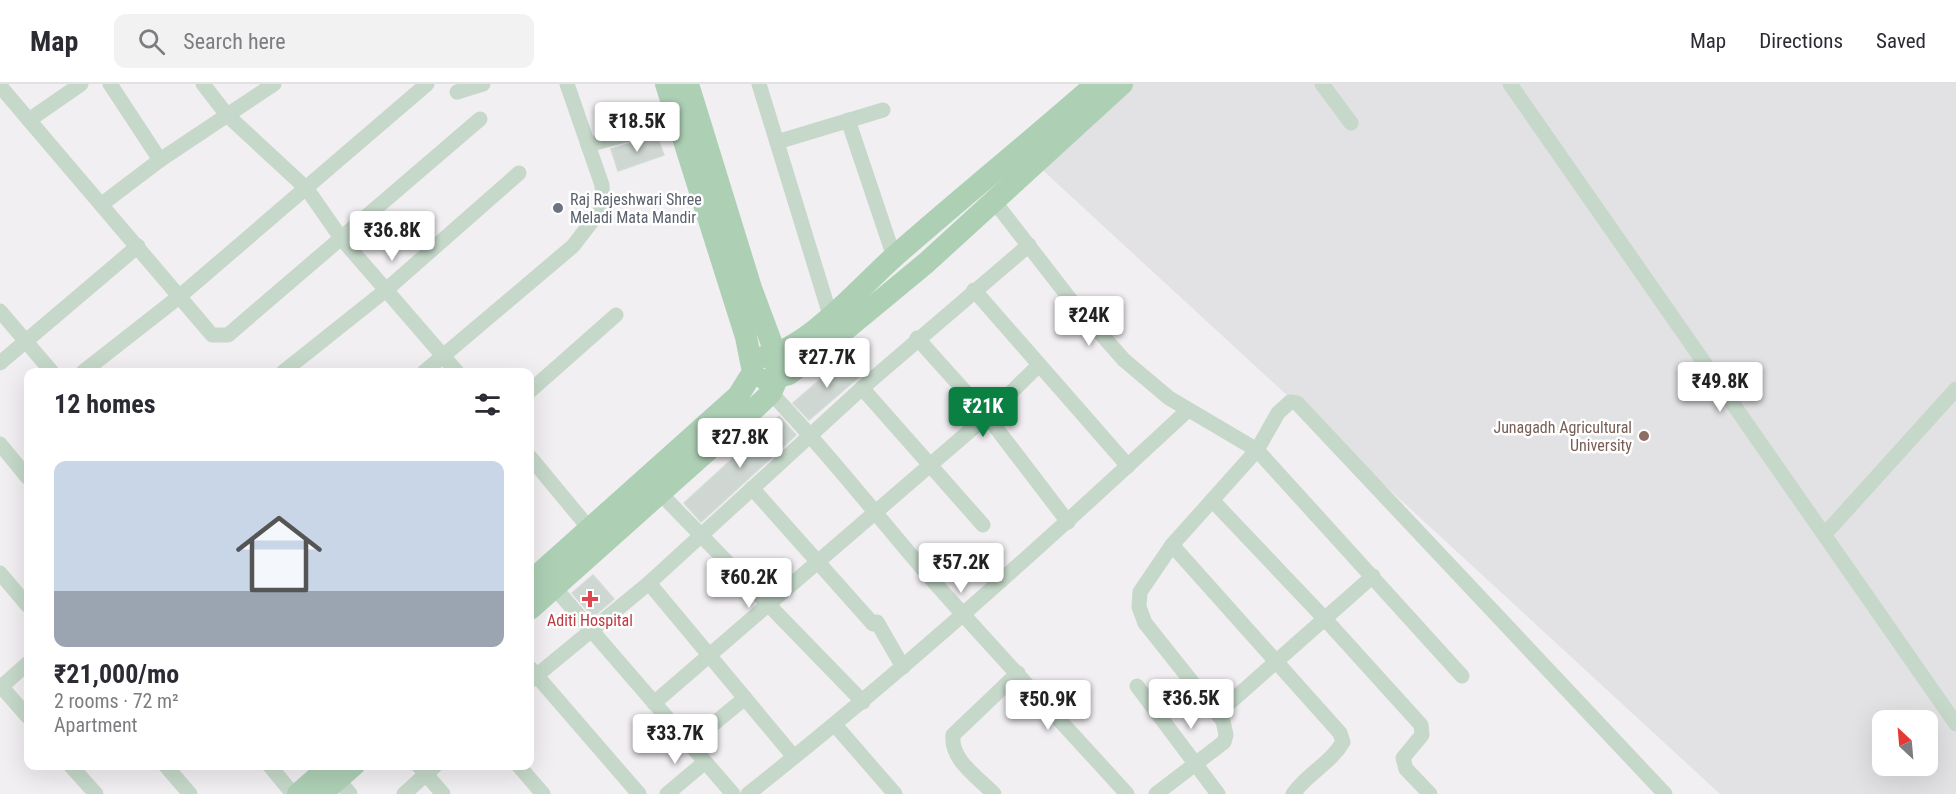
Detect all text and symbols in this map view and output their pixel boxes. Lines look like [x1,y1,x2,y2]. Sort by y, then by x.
search box [114,14,534,68]
text: Map [30,25,78,58]
icon: search [135,25,168,58]
text: Search here [183,29,286,54]
text: Map [1690,29,1726,53]
text: Directions [1759,29,1843,53]
text: Saved [1876,29,1926,53]
pin: ₹18.5K [588,102,686,153]
text: ₹18.5K [609,109,665,133]
place label: Raj Rajeshwari Shree Meladi Mata Mandir [570,190,702,227]
marker: Raj Rajeshwari Shree Meladi Mata Mandir [551,201,565,215]
pin: ₹36.8K [343,211,441,262]
text: ₹36.8K [364,218,420,242]
pin: ₹24K [1053,296,1125,347]
text: ₹24K [1069,303,1109,327]
pin: ₹27.7K [778,338,876,389]
text: ₹27.7K [799,345,855,369]
pin: ₹49.8K [1671,362,1769,413]
text: ₹49.8K [1692,369,1748,393]
pin: ₹21K [947,387,1019,438]
icon: filters [471,388,504,421]
text: 12 homes [54,389,156,419]
text: ₹21K [963,394,1003,418]
pin: ₹27.8K [691,418,789,469]
place label: Junagadh Agricultural University [1493,418,1632,455]
text: ₹27.8K [712,425,768,449]
marker: Junagadh Agricultural University [1637,429,1651,443]
icon: home [225,500,333,608]
pin: ₹57.2K [912,543,1010,594]
text: ₹57.2K [933,550,989,574]
pin: ₹60.2K [700,558,798,609]
text: ₹60.2K [721,565,777,589]
marker: Aditi Hospital [581,590,599,608]
place label: Aditi Hospital [547,611,633,630]
text: ₹21,000/mo [54,659,179,689]
pin: ₹36.5K [1142,679,1240,730]
pin: ₹50.9K [999,680,1097,731]
text: ₹36.5K [1163,686,1219,710]
text: ₹50.9K [1020,687,1076,711]
text: 2 rooms · 72 m² [54,689,179,713]
north arrow [1872,710,1938,776]
map controls [1872,710,1938,776]
text: Apartment [54,713,138,737]
pin: ₹33.7K [626,714,724,765]
text: ₹33.7K [647,721,703,745]

